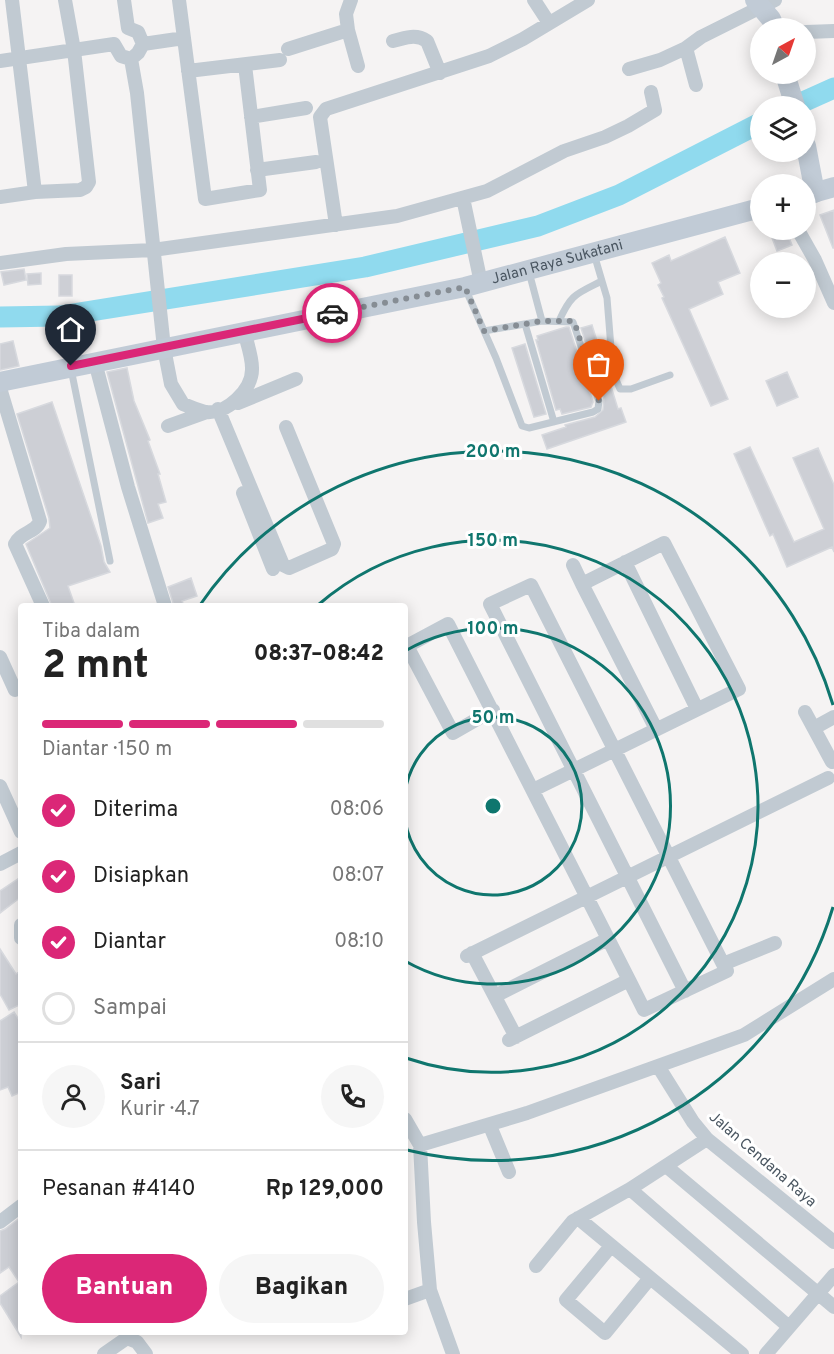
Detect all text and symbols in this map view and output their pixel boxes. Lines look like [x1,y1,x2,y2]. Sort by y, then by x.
north arrow [750,18,816,84]
map controls [750,18,816,318]
button: layers [750,96,816,162]
button: + [750,174,816,240]
street label: Jalan Raya Sukatani [489,236,625,289]
button: − [750,252,816,318]
courier [302,283,362,343]
icon: car [316,297,349,330]
pin [45,304,96,366]
icon: home [54,313,87,346]
pin [573,339,624,401]
icon: bag [582,348,615,381]
text: 200 m [465,441,521,464]
text: 150 m [468,530,518,553]
text: 100 m [467,618,519,641]
text: Tiba dalam [42,619,140,645]
text: 08:37–08:42 [254,641,384,668]
text: 2 mnt [42,643,149,692]
text: 50 m [471,707,515,730]
text: Diantar · 150 m [42,737,172,763]
icon: check [42,794,75,827]
centre of rings [483,796,503,816]
text: Diterima [93,797,178,824]
text: 08:06 [330,797,384,823]
icon: check [42,860,75,893]
text: Disiapkan [93,863,189,890]
text: 08:07 [332,863,384,889]
icon: check [42,926,75,959]
text: Diantar [93,929,166,956]
text: 08:10 [334,929,384,955]
text: Sampai [93,995,167,1022]
button: person [42,1065,105,1128]
button: phone [321,1065,384,1128]
text: Sari [120,1070,161,1097]
text: Kurir · 4.7 [120,1097,200,1123]
street label: Jalan Cendana Raya [704,1108,820,1212]
text: Pesanan #4140 [42,1176,196,1203]
text: Rp 129,000 [266,1176,384,1203]
button: Bantuan [42,1254,207,1323]
button: Bagikan [219,1254,384,1323]

